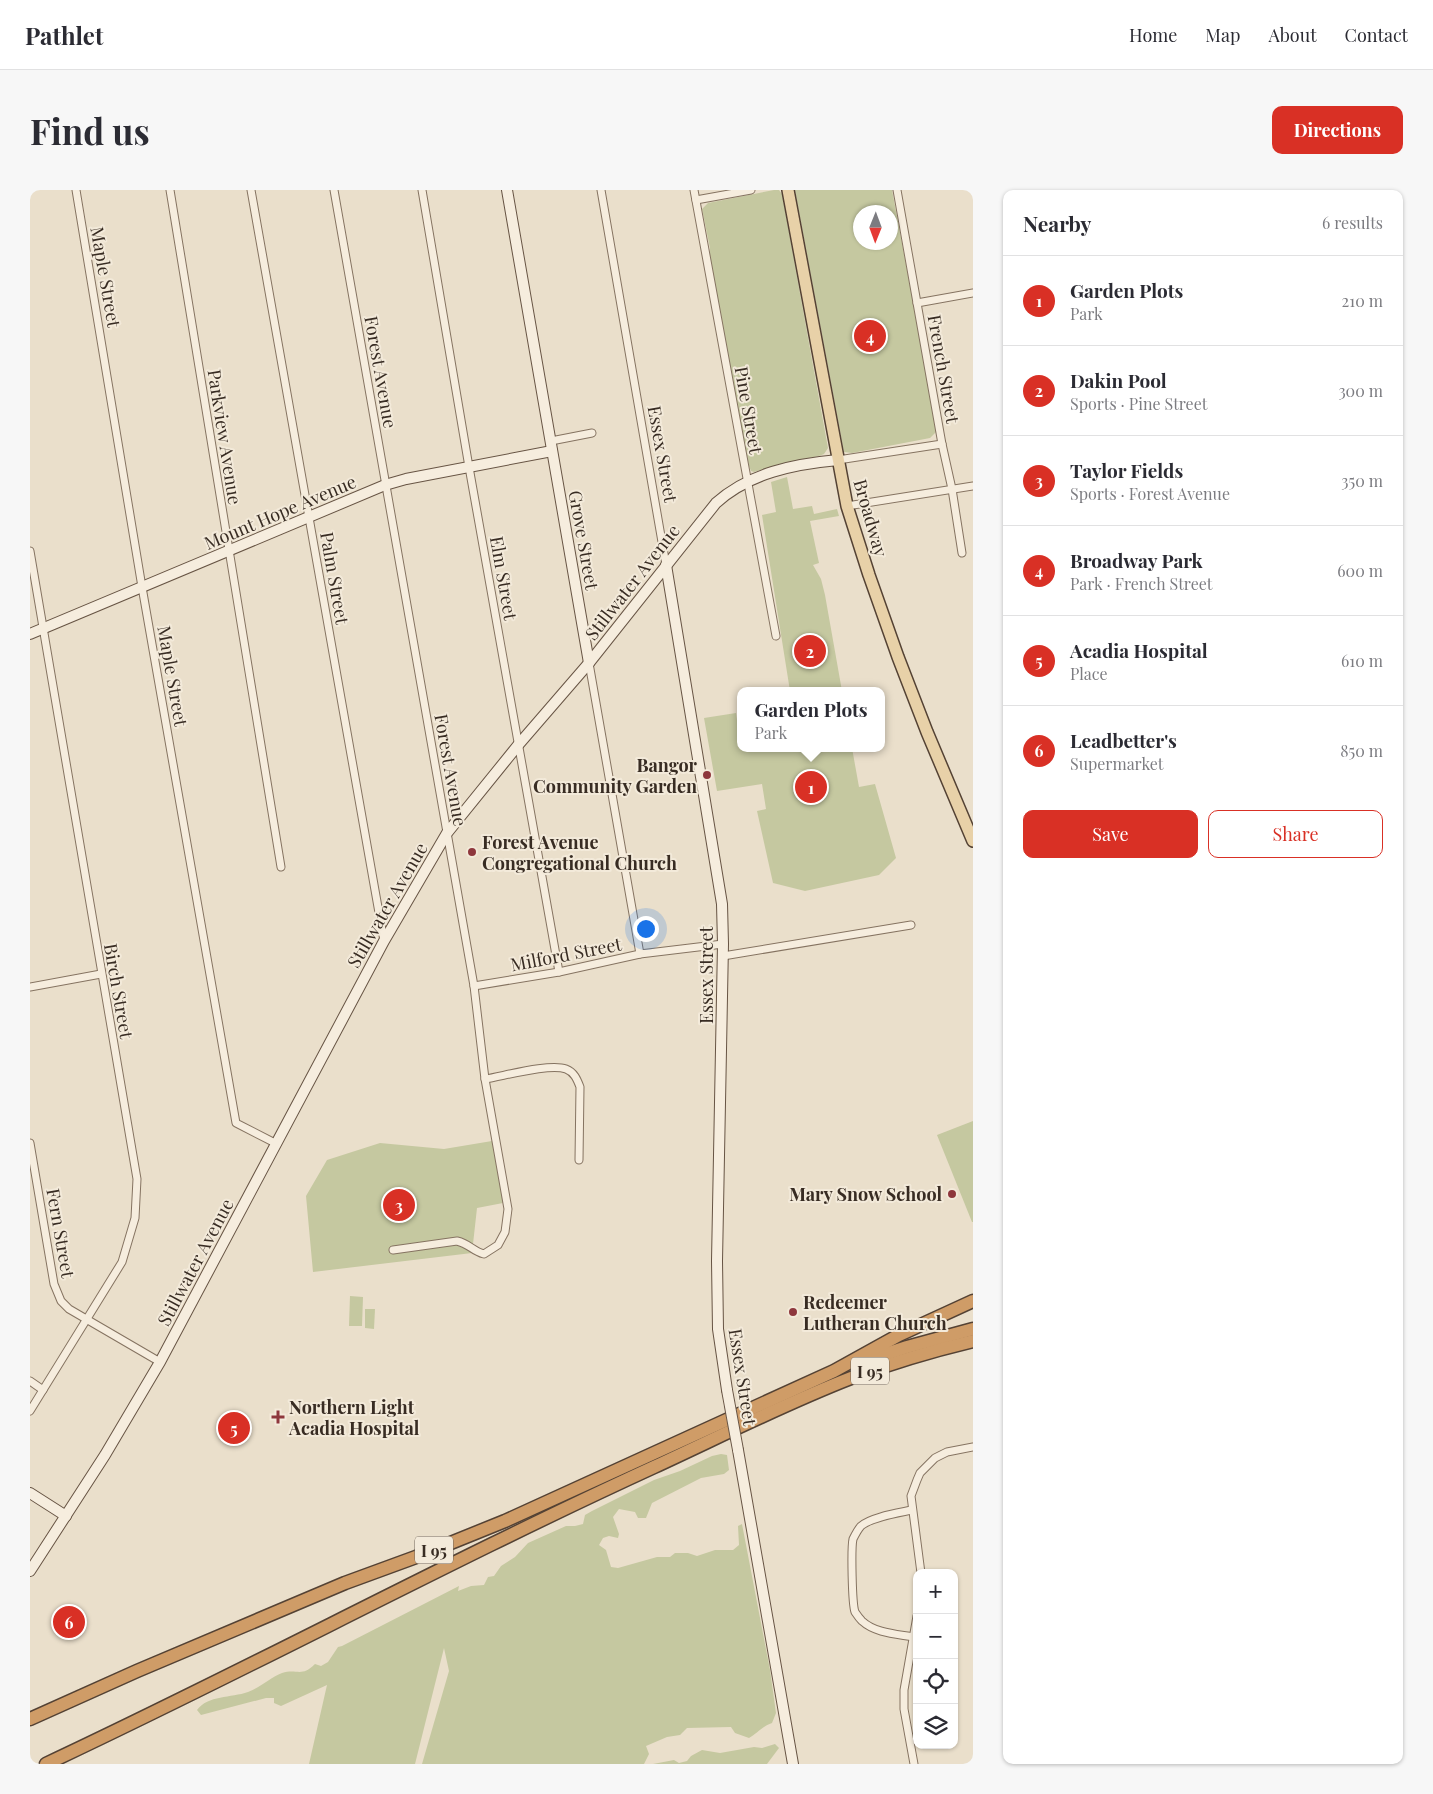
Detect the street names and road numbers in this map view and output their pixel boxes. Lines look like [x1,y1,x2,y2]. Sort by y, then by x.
street label: Maple Street [85,225,127,330]
street label: French Street [923,313,965,426]
street label: Forest Avenue [359,314,403,430]
street label: Pine Street [729,364,769,456]
street label: Parkview Avenue [202,368,248,506]
street label: Essex Street [643,404,683,505]
street label: Mount Hope Avenue [200,469,360,555]
street label: Broadway [848,476,894,560]
street label: Grove Street [563,488,605,592]
street label: Stillwater Avenue [579,519,685,645]
street label: Palm Street [315,530,355,627]
street label: Elm Street [485,534,523,623]
street label: Maple Street [152,624,194,729]
street label: Forest Avenue [429,712,473,828]
street label: Stillwater Avenue [341,838,433,972]
street label: Essex Street [694,925,718,1024]
street label: Milford Street [508,931,624,977]
street label: Birch Street [99,942,139,1041]
street label: Fern Street [41,1186,81,1280]
street label: Stillwater Avenue [151,1194,239,1330]
street label: Essex Street [723,1327,763,1428]
road number: I 95 [851,1358,889,1384]
road number: I 95 [415,1536,453,1564]

